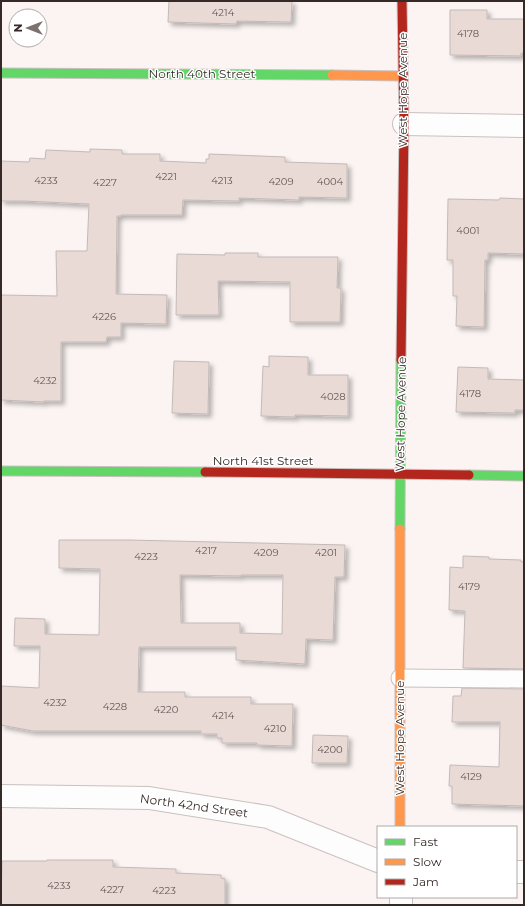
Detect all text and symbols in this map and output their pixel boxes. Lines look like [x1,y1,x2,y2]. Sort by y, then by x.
house number: 4214 [212,6,235,19]
north arrow [8,8,48,48]
text: N [11,24,25,32]
house number: 4178 [457,27,479,40]
street label: West Hope Avenue [395,33,410,147]
street label: North 40th Street [149,66,256,81]
house number: 4221 [155,170,177,183]
house number: 4233 [34,174,58,187]
house number: 4213 [211,174,233,187]
house number: 4209 [269,175,293,188]
house number: 4004 [317,175,344,188]
house number: 4227 [93,176,117,189]
house number: 4001 [456,224,480,237]
house number: 4226 [92,310,116,323]
street label: West Hope Avenue [392,356,409,472]
house number: 4232 [33,374,57,387]
house number: 4178 [459,387,481,400]
house number: 4028 [320,390,346,403]
street label: North 41st Street [213,453,313,468]
house number: 4217 [195,544,217,557]
house number: 4209 [254,546,278,559]
house number: 4201 [315,546,337,559]
house number: 4223 [134,550,158,563]
house number: 4179 [458,580,480,593]
street label: West Hope Avenue [392,681,407,795]
house number: 4232 [43,696,67,709]
house number: 4228 [103,700,127,713]
house number: 4220 [154,703,179,716]
house number: 4214 [212,709,235,722]
house number: 4210 [264,722,287,735]
house number: 4200 [317,743,343,756]
house number: 4129 [460,770,482,783]
street label: North 42nd Street [139,791,249,821]
legend [377,826,517,898]
text: Fast [413,834,438,849]
text: Slow [413,854,442,869]
text: Jam [412,874,439,889]
house number: 4233 [47,879,71,892]
house number: 4227 [100,883,124,896]
house number: 4223 [152,884,176,897]

